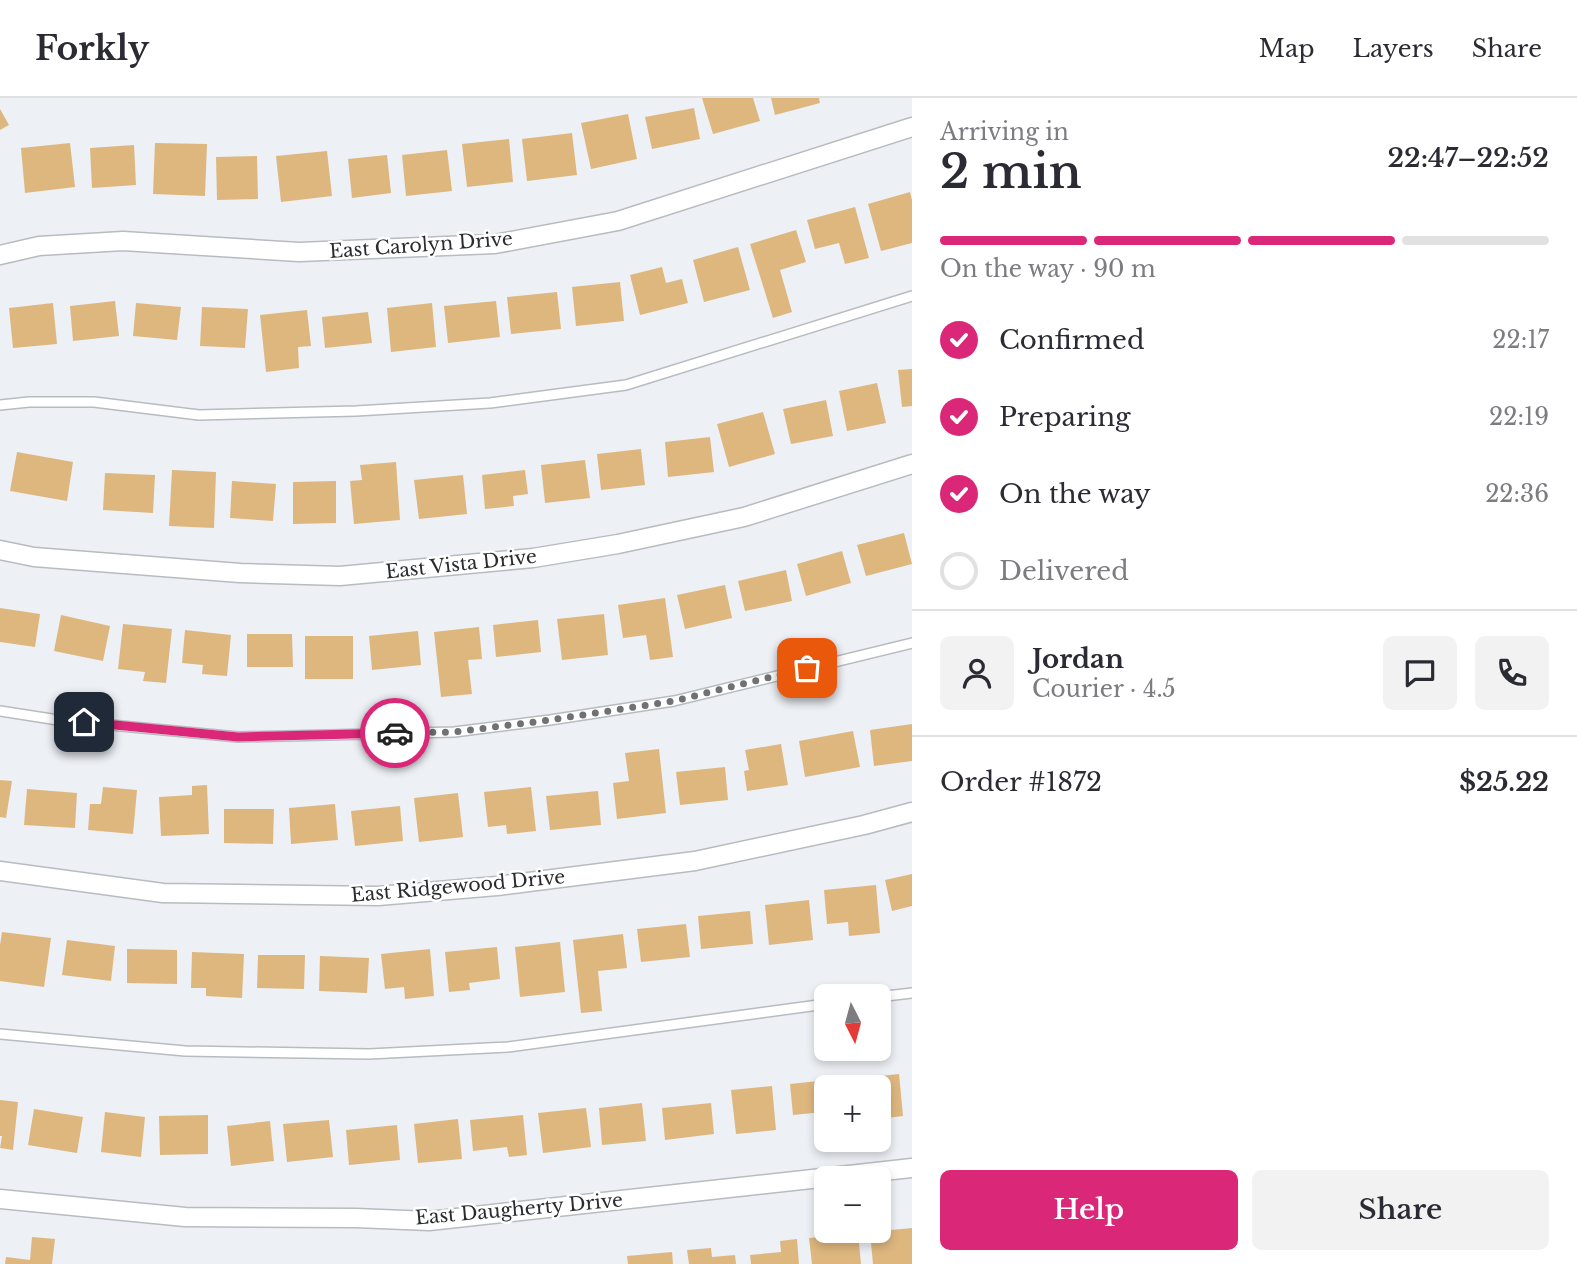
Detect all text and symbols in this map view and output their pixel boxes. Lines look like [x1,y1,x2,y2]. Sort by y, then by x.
text: Forkly [35,28,149,69]
text: Map [1259,34,1315,63]
text: Layers [1353,34,1434,63]
text: Share [1472,34,1542,63]
text: Arriving in [940,118,1069,146]
text: 22:47–22:52 [1387,142,1549,174]
text: 2 min [940,143,1082,200]
street label: East Carolyn Drive [329,227,513,263]
text: On the way · 90 m [940,255,1156,283]
icon: check [940,321,978,359]
text: Confirmed [999,324,1144,356]
text: 22:17 [1492,326,1549,354]
icon: check [940,398,978,436]
text: Preparing [999,401,1131,433]
text: 22:19 [1489,403,1549,431]
icon: check [940,475,978,513]
text: On the way [999,478,1151,510]
text: 22:36 [1485,480,1549,508]
street label: East Vista Drive [384,545,538,583]
text: Delivered [999,555,1129,587]
button: person [940,636,1014,710]
button: chat [1383,636,1457,710]
button: phone [1475,636,1549,710]
pin [777,638,837,698]
text: Jordan [1032,643,1124,675]
icon: bag [788,649,826,687]
text: Courier · 4.5 [1032,675,1176,703]
pin [54,692,114,752]
courier [360,698,430,768]
icon: home [65,703,103,741]
icon: car [376,714,414,752]
text: Order #1872 [940,766,1102,798]
text: $25.22 [1459,766,1549,798]
street label: East Ridgewood Drive [350,865,566,907]
north arrow [814,984,891,1060]
map controls [814,984,891,1243]
button: + [814,1075,891,1152]
button: − [814,1166,891,1243]
button: Help [940,1170,1238,1250]
button: Share [1252,1170,1549,1250]
street label: East Daugherty Drive [414,1188,624,1230]

